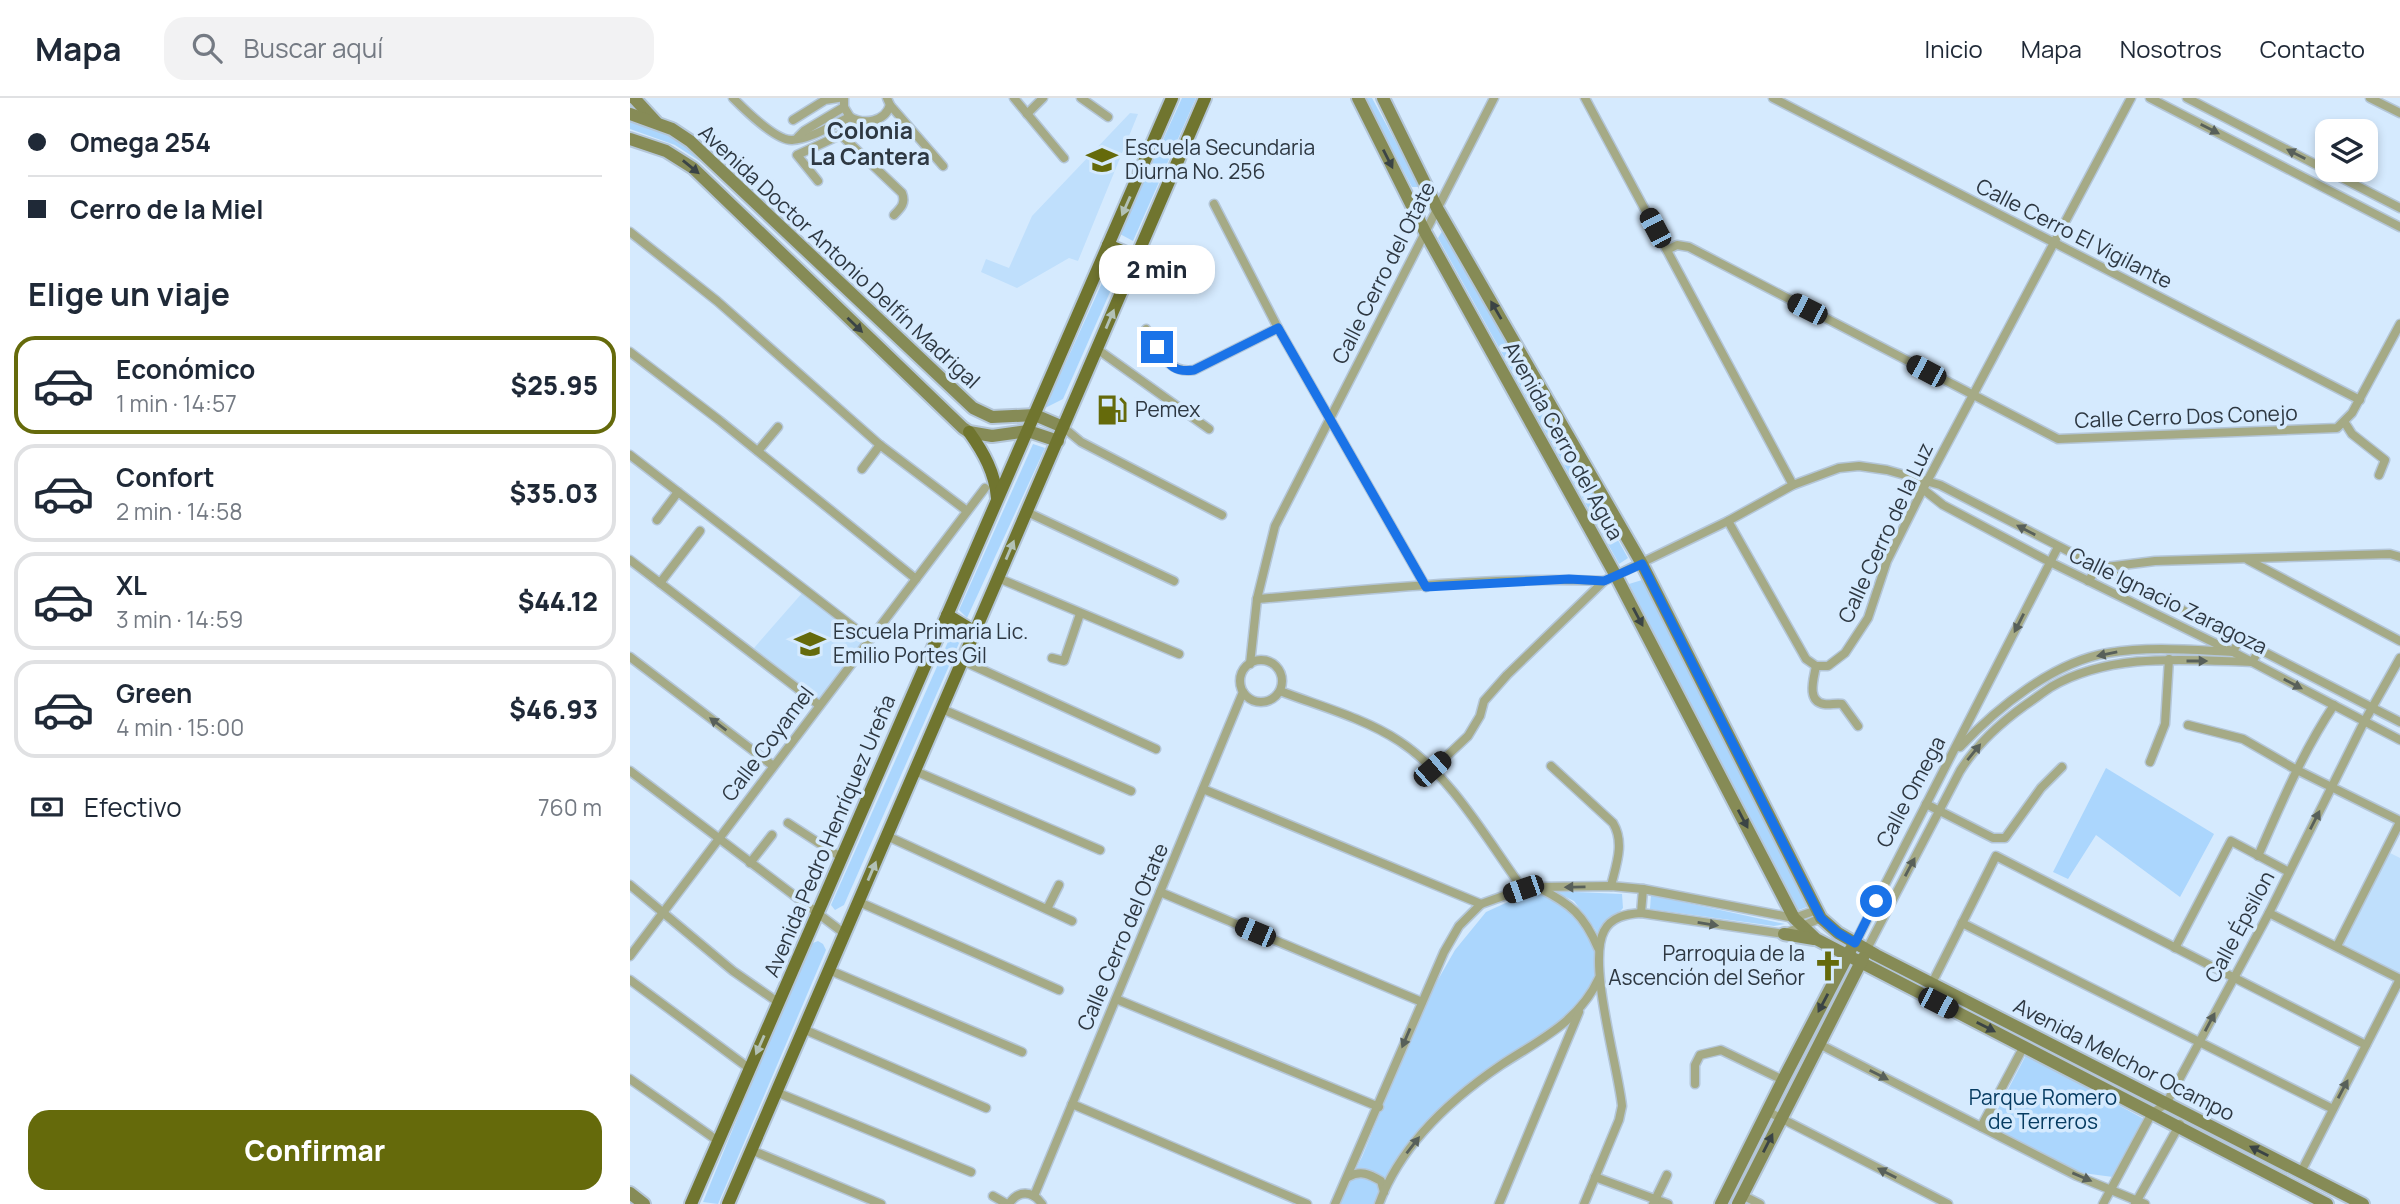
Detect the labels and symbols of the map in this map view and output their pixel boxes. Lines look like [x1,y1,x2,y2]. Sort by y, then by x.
district label: Colonia La Cantera [810,114,930,172]
street label: Avenida Doctor Antonio Delfín Madrigal [693,118,986,394]
one-way arrow [2200,124,2220,135]
place label: Escuela Secundaria Diurna No. 256 [1125,133,1315,185]
school or university icon: Escuela Secundaria Diurna No. 256 [1085,143,1119,177]
one-way arrow [1383,149,1394,169]
one-way arrow [2286,149,2306,160]
one-way arrow [682,160,700,175]
street label: Calle Cerro El Vigilante [1972,171,2177,295]
street label: Calle Cerro del Otate [1325,177,1441,369]
one-way arrow [1120,195,1131,216]
car [1636,205,1675,251]
callout: 2 min [1099,246,1215,294]
car [1784,290,1831,328]
one-way arrow [1490,301,1502,320]
one-way arrow [1104,309,1115,330]
one-way arrow [846,316,863,332]
route end [1141,331,1173,363]
street label: Avenida Cerro del Agua [1498,336,1630,545]
car [1903,352,1950,390]
fuel station icon: Pemex [1095,393,1129,427]
place label: Pemex [1135,395,1200,423]
street label: Calle Cerro Dos Conejo [2074,398,2298,434]
street label: Calle Cerro de la Luz [1831,438,1939,627]
one-way arrow [2016,525,2036,536]
one-way arrow [1005,539,1016,560]
street label: Calle Ignacio Zaragoza [2065,540,2272,660]
one-way arrow [1632,607,1643,627]
one-way arrow [2014,613,2025,633]
place label: Escuela Primaria Lic. Emilio Portes Gil [833,617,1028,669]
school or university icon: Escuela Primaria Lic. Emilio Portes Gil [793,627,827,661]
one-way arrow [2096,649,2118,660]
one-way arrow [2186,655,2208,667]
one-way arrow [2283,678,2303,690]
street label: Calle Coyamel [715,680,820,807]
street label: Avenida Pedro Henríquez Ureña [757,690,901,981]
one-way arrow [709,717,727,731]
street label: Calle Omega [1869,731,1951,852]
one-way arrow [1966,744,1981,762]
car [1410,747,1455,791]
one-way arrow [1737,809,1749,828]
one-way arrow [2308,810,2320,830]
street label: Calle Cerro del Otate [1070,839,1174,1035]
one-way arrow [1904,857,1915,877]
one-way arrow [866,861,877,882]
street label: Calle Épsilon [2198,866,2280,987]
car [1500,872,1547,906]
one-way arrow [1564,881,1586,893]
route start [1860,885,1892,917]
car [1232,914,1279,950]
one-way arrow [1697,919,1719,930]
place label: Parroquia de la Ascención del Señor [1608,939,1805,991]
church icon: Parroquia de la Ascención del Señor [1811,949,1845,983]
car [1915,984,1962,1022]
street label: Avenida Melchor Ocampo [2009,991,2240,1127]
one-way arrow [1817,993,1829,1013]
one-way arrow [2204,1013,2216,1032]
one-way arrow [1976,1022,1996,1033]
one-way arrow [1401,1028,1412,1049]
one-way arrow [755,1035,766,1056]
one-way arrow [1870,1068,1890,1080]
one-way arrow [2337,1079,2349,1099]
park label: Parque Romero de Terreros [1969,1083,2117,1135]
one-way arrow [1763,1133,1774,1153]
one-way arrow [1406,1137,1421,1155]
one-way arrow [2249,1145,2269,1156]
one-way arrow [1877,1167,1897,1178]
one-way arrow [2072,1172,2093,1183]

